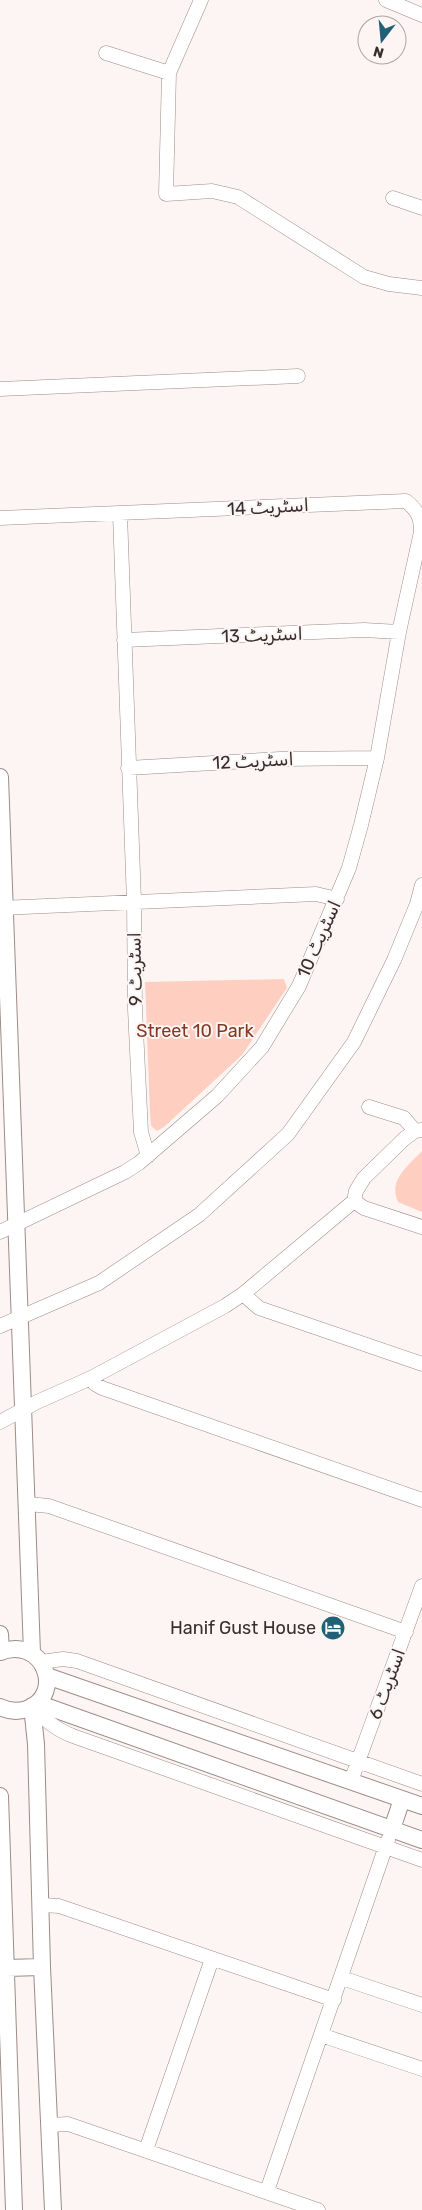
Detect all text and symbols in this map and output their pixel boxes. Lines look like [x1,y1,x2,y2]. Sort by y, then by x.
north arrow [357,15,407,65]
text: N [371,42,386,62]
street label: اسٹریٹ 14 [227,494,309,520]
street label: اسٹریٹ 13 [221,623,303,647]
street label: اسٹریٹ 12 [212,748,294,774]
street label: اسٹریٹ 10 [292,897,346,981]
street label: اسٹریٹ 9 [123,932,147,1006]
park label: Street 10 Park [136,1020,254,1042]
hotel icon: Hanif Gust House [320,1615,346,1641]
place label: Hanif Gust House [170,1617,316,1639]
street label: اسٹریٹ 6 [364,1646,410,1722]

